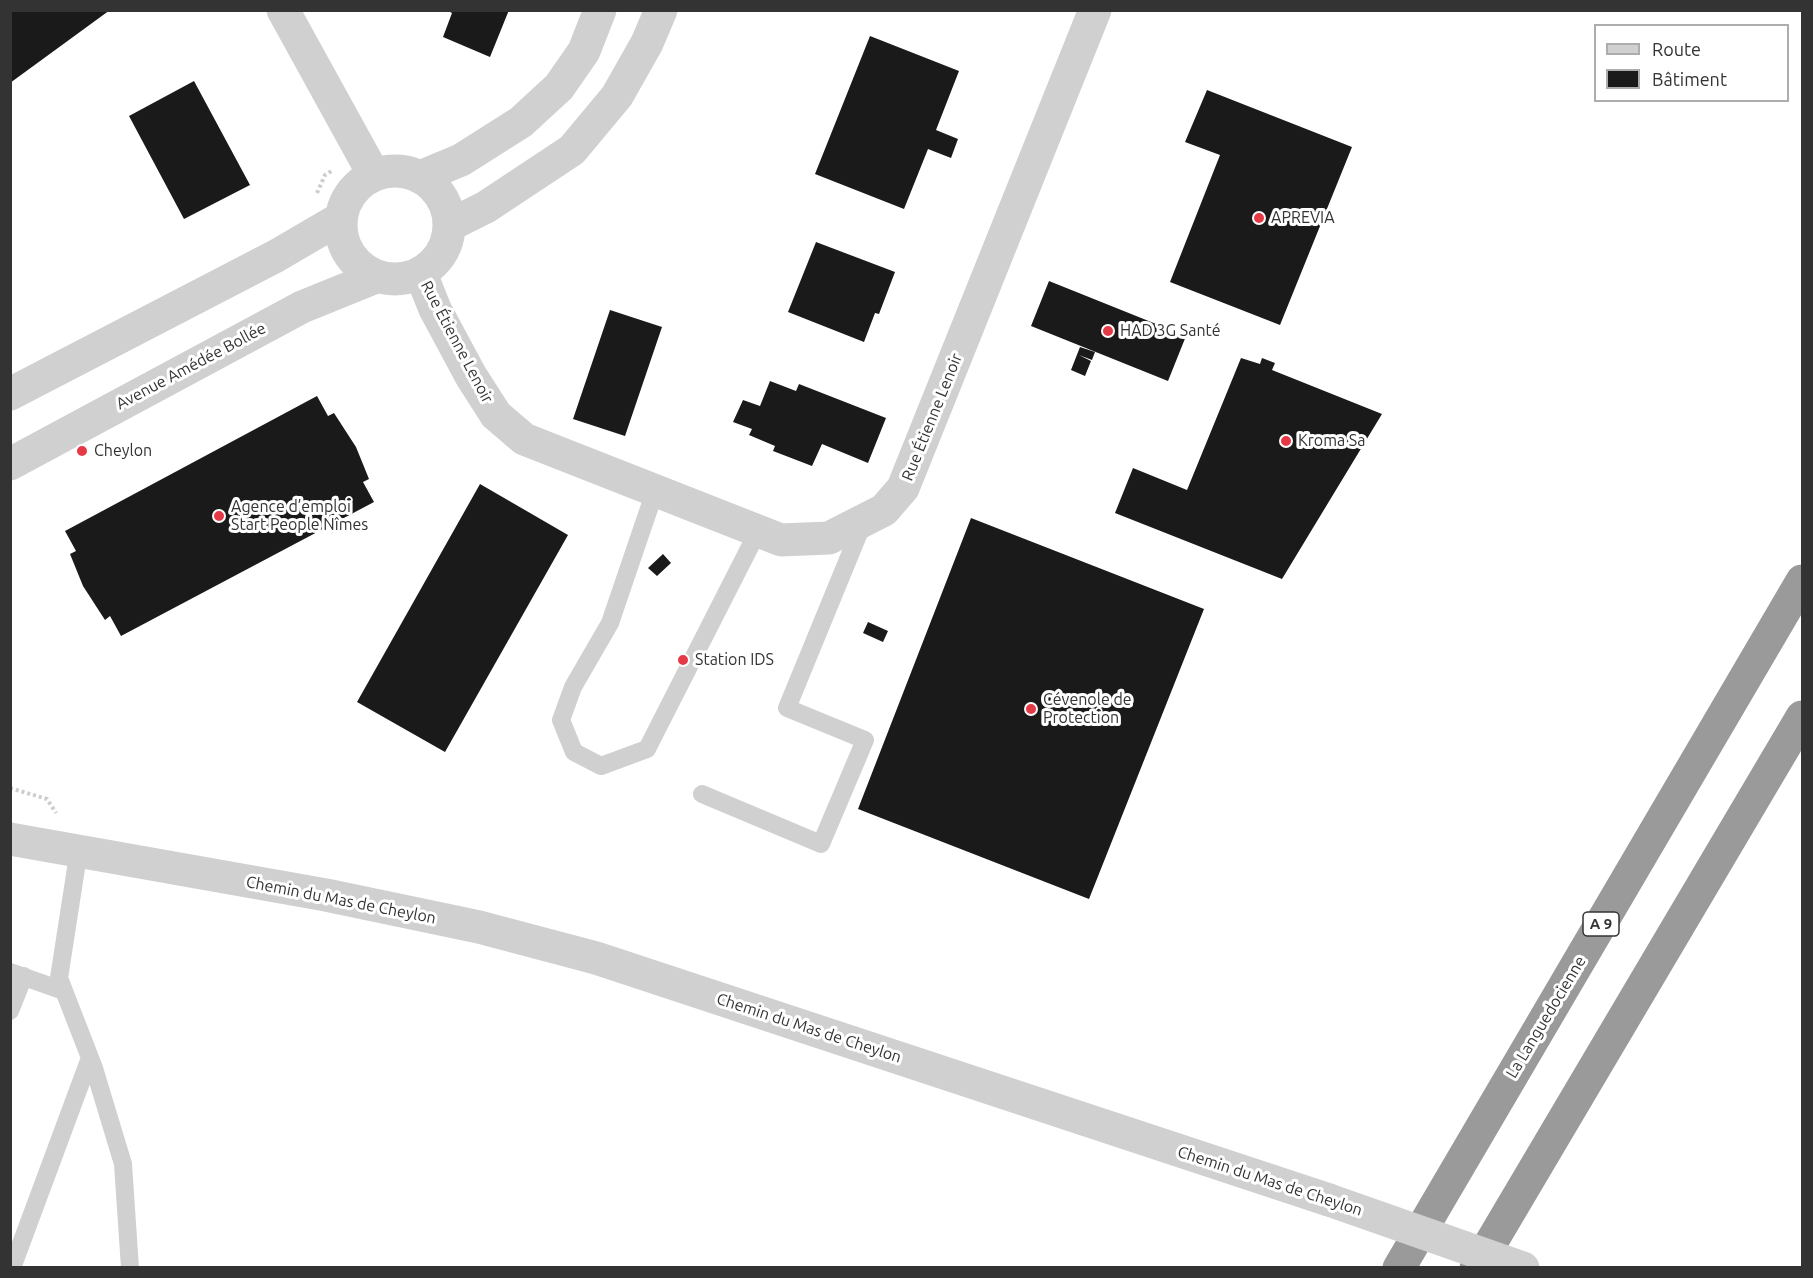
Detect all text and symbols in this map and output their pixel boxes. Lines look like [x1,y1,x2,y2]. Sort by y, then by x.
legend [1594,24,1789,102]
text: Route [1652,39,1701,59]
text: Bâtiment [1652,69,1727,89]
place label: APREVIA [1271,208,1335,228]
marker: APREVIA [1252,211,1266,225]
street label: Rue Étienne Lenoir [417,278,497,406]
street label: Avenue Amédée Bollée [113,318,269,414]
place label: HAD 3G Santé [1120,321,1221,341]
marker: HAD 3G Santé [1101,324,1115,338]
street label: Rue Étienne Lenoir [898,350,966,484]
place label: Kroma Sa [1298,431,1365,451]
marker: Kroma Sa [1279,434,1293,448]
place label: Cheylon [94,441,152,461]
marker: Cheylon [75,444,89,458]
place label: Agence d’emploi Start People Nîmes [231,497,368,535]
marker: Agence d’emploi Start People Nîmes [212,509,226,523]
place label: Station IDS [695,650,774,670]
marker: Station IDS [676,653,690,667]
place label: Cévenole de Protection [1043,690,1132,728]
marker: Cévenole de Protection [1024,702,1038,716]
street label: Chemin du Mas de Cheylon [244,872,438,928]
road number: A 9 [1583,912,1619,936]
street label: La Languedocienne [1502,953,1590,1081]
street label: Chemin du Mas de Cheylon [714,989,904,1067]
street label: Chemin du Mas de Cheylon [1175,1142,1365,1220]

